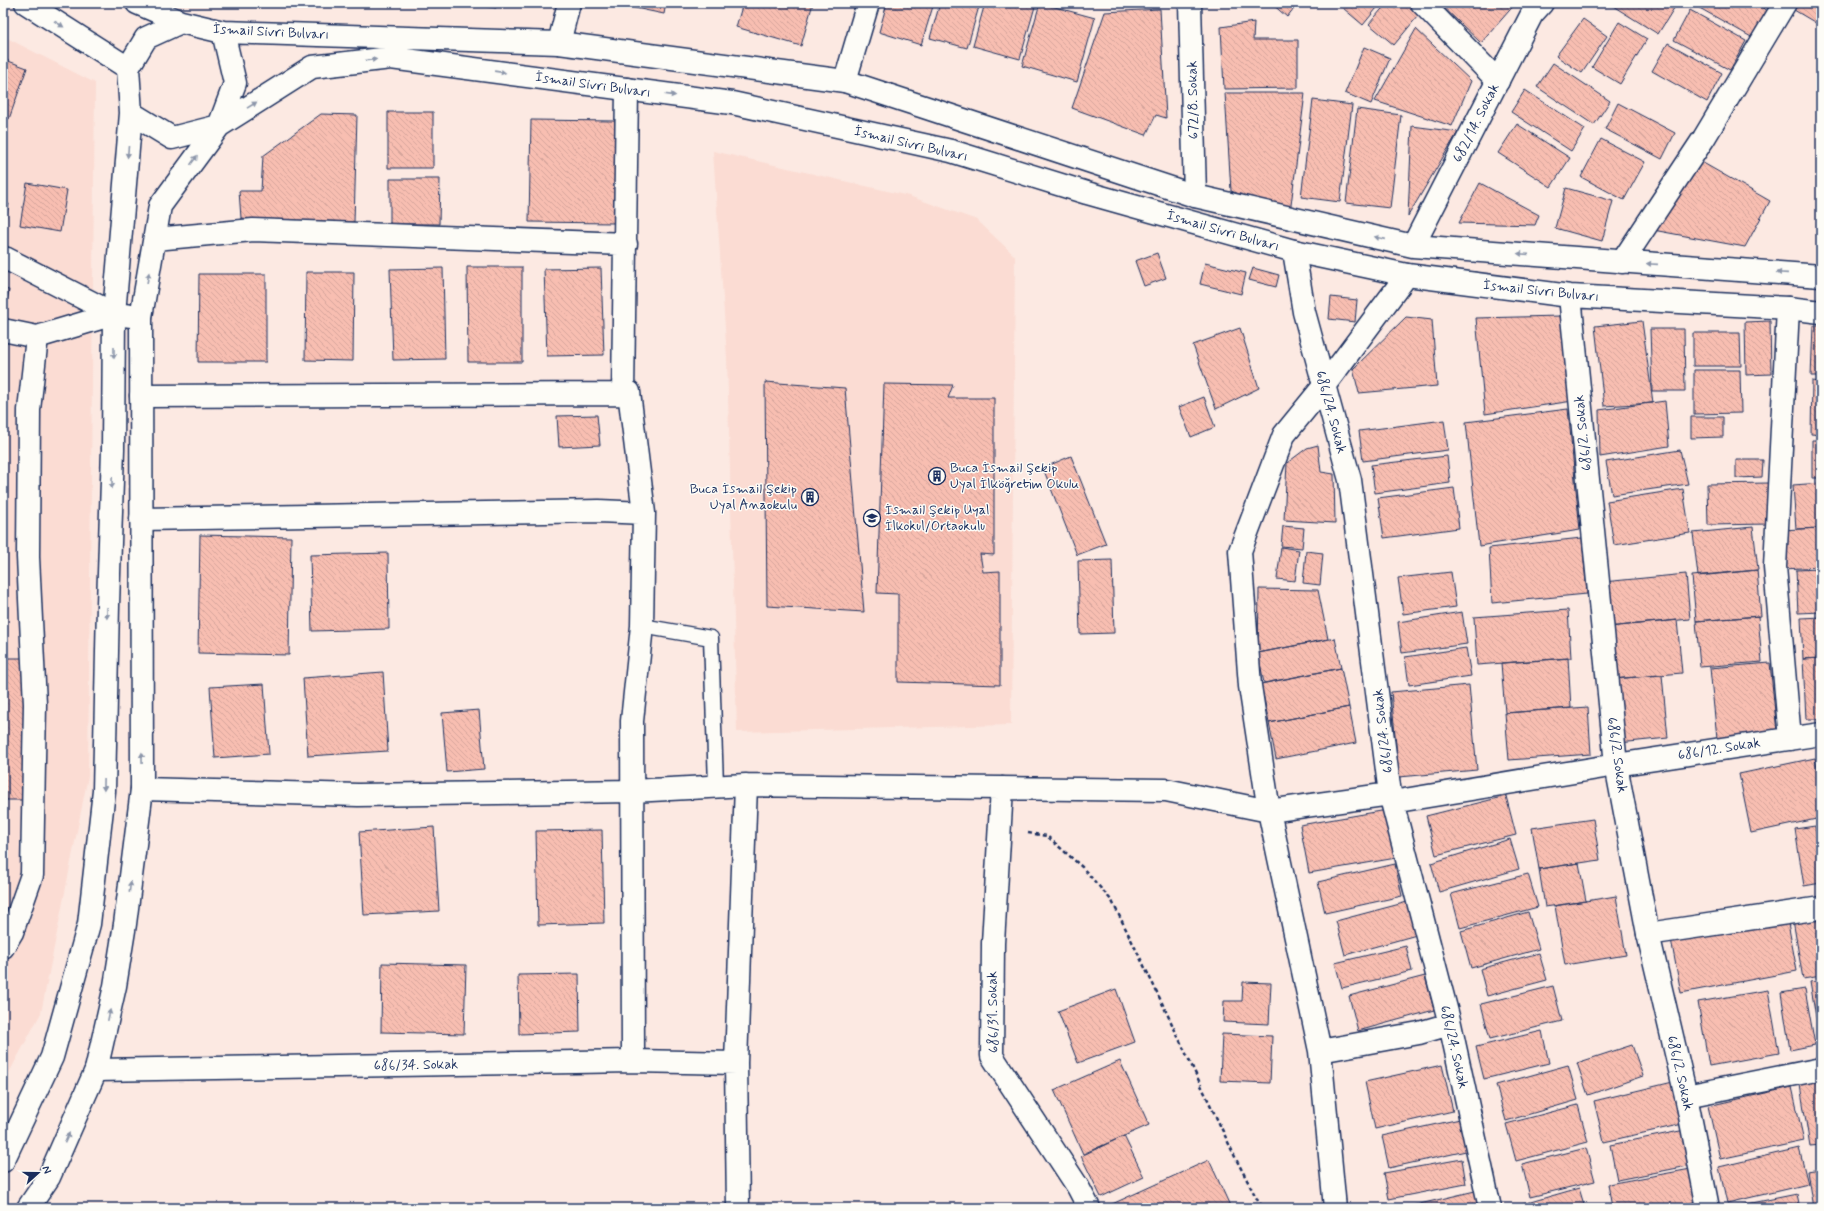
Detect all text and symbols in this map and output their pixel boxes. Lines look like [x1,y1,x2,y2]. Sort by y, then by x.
one-way arrow [53,20,64,28]
street label: İsmail Sivri Bulvarı [212,20,330,44]
one-way arrow [365,57,377,63]
street label: 672/8. Sokak [1183,60,1203,139]
street label: İsmail Sivri Bulvarı [534,68,652,102]
one-way arrow [494,69,506,75]
street label: 682/14. Sokak [1448,80,1504,165]
one-way arrow [664,92,676,98]
one-way arrow [246,101,258,108]
street label: İsmail Sivri Bulvarı [852,122,970,166]
one-way arrow [124,146,131,158]
one-way arrow [190,155,198,166]
street label: İsmail Sivri Bulvarı [1165,206,1281,256]
one-way arrow [1374,235,1386,241]
one-way arrow [1517,251,1529,258]
one-way arrow [1646,261,1658,268]
one-way arrow [1776,270,1788,277]
one-way arrow [145,272,151,284]
street label: İsmail Sivri Bulvarı [1482,276,1600,306]
one-way arrow [111,347,117,360]
street label: 686/24. Sokak [1311,369,1351,455]
street label: 686/2. Sokak [1570,394,1596,472]
place label: Buca İsmail Şekip Uyal İlköğretim Okulu [950,459,1079,493]
building icon: Buca İsmail Şekip Uyal İlköğretim Okulu [927,466,947,486]
one-way arrow [109,477,115,490]
place label: Buca İsmail Şekip Uyal Anaokulu [690,480,797,514]
building icon: Buca İsmail Şekip Uyal Anaokulu [800,487,820,507]
place label: İsmail Şekip Uyal İlkokul/Ortaokulu [885,501,990,535]
school or university icon: İsmail Şekip Uyal İlkokul/Ortaokulu [862,508,882,528]
one-way arrow [104,607,111,619]
street label: 686/24. Sokak [1369,688,1397,774]
street label: 686/2. Sokak [1603,716,1631,794]
street label: 686/12. Sokak [1676,734,1762,764]
one-way arrow [139,751,145,764]
one-way arrow [101,779,107,792]
one-way arrow [127,881,133,893]
street label: 686/31. Sokak [983,971,1003,1053]
street label: 686/24. Sokak [1436,1004,1472,1090]
one-way arrow [106,1009,112,1021]
street label: 686/2. Sokak [1663,1034,1697,1112]
street label: 686/34. Sokak [374,1055,458,1075]
one-way arrow [64,1132,70,1143]
north arrow [18,1153,58,1193]
text: N [39,1164,54,1176]

